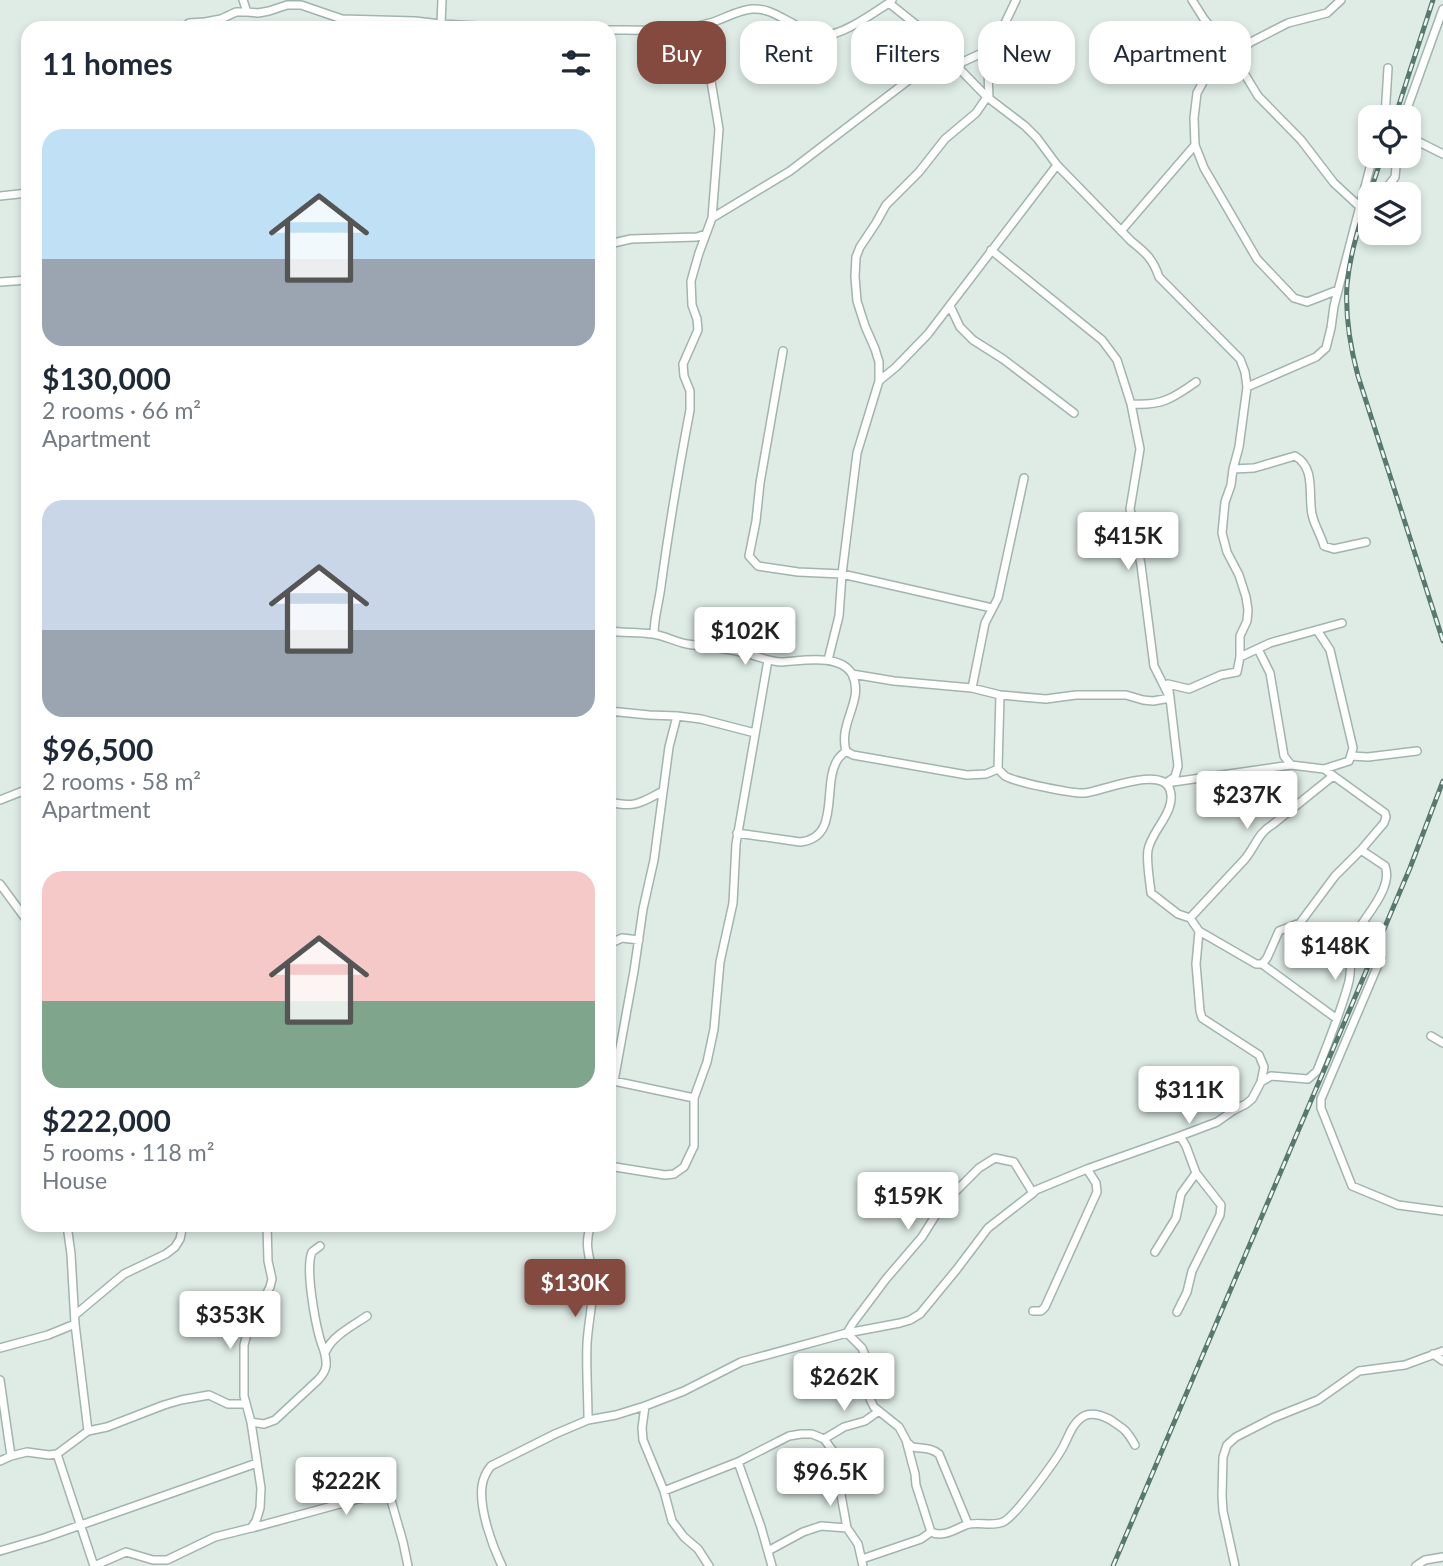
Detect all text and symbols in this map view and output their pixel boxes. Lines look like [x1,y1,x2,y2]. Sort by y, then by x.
chip: Buy [637,21,726,84]
chip: Rent [740,21,837,84]
chip: Filters [851,21,964,84]
chip: New [978,21,1075,84]
chip: Apartment [1089,21,1251,84]
icon: filters [557,44,595,82]
text: 11 homes [42,45,173,81]
map controls [1358,105,1421,245]
button: locate [1358,105,1421,168]
icon: home [256,175,382,301]
button: layers [1358,182,1421,245]
text: $130,000 [42,360,171,396]
text: 2 rooms · 66 m² [42,396,201,424]
text: Apartment [42,424,150,452]
pin: $415K [1079,512,1177,572]
text: $415K [1093,521,1163,549]
icon: home [256,546,382,672]
pin: $102K [696,608,794,667]
text: $102K [710,616,780,644]
text: $96,500 [42,731,153,767]
text: 2 rooms · 58 m² [42,767,201,795]
pin: $237K [1198,772,1296,831]
text: $237K [1212,780,1282,808]
text: Apartment [42,795,150,823]
icon: home [256,917,382,1043]
pin: $148K [1286,922,1384,982]
text: $148K [1300,931,1370,959]
pin: $311K [1140,1066,1238,1126]
text: $311K [1154,1075,1224,1103]
text: $222,000 [42,1102,171,1138]
text: 5 rooms · 118 m² [42,1138,214,1166]
text: House [42,1166,107,1194]
pin: $159K [859,1172,957,1232]
text: $159K [873,1181,943,1209]
pin: $130K [526,1260,624,1319]
text: $130K [540,1268,610,1296]
pin: $353K [181,1292,279,1351]
text: $353K [195,1300,265,1328]
pin: $262K [795,1354,893,1413]
text: $262K [809,1362,879,1390]
pin: $96.5K [773,1448,887,1508]
text: $96.5K [793,1457,867,1485]
pin: $222K [297,1458,395,1517]
text: $222K [311,1466,381,1494]

